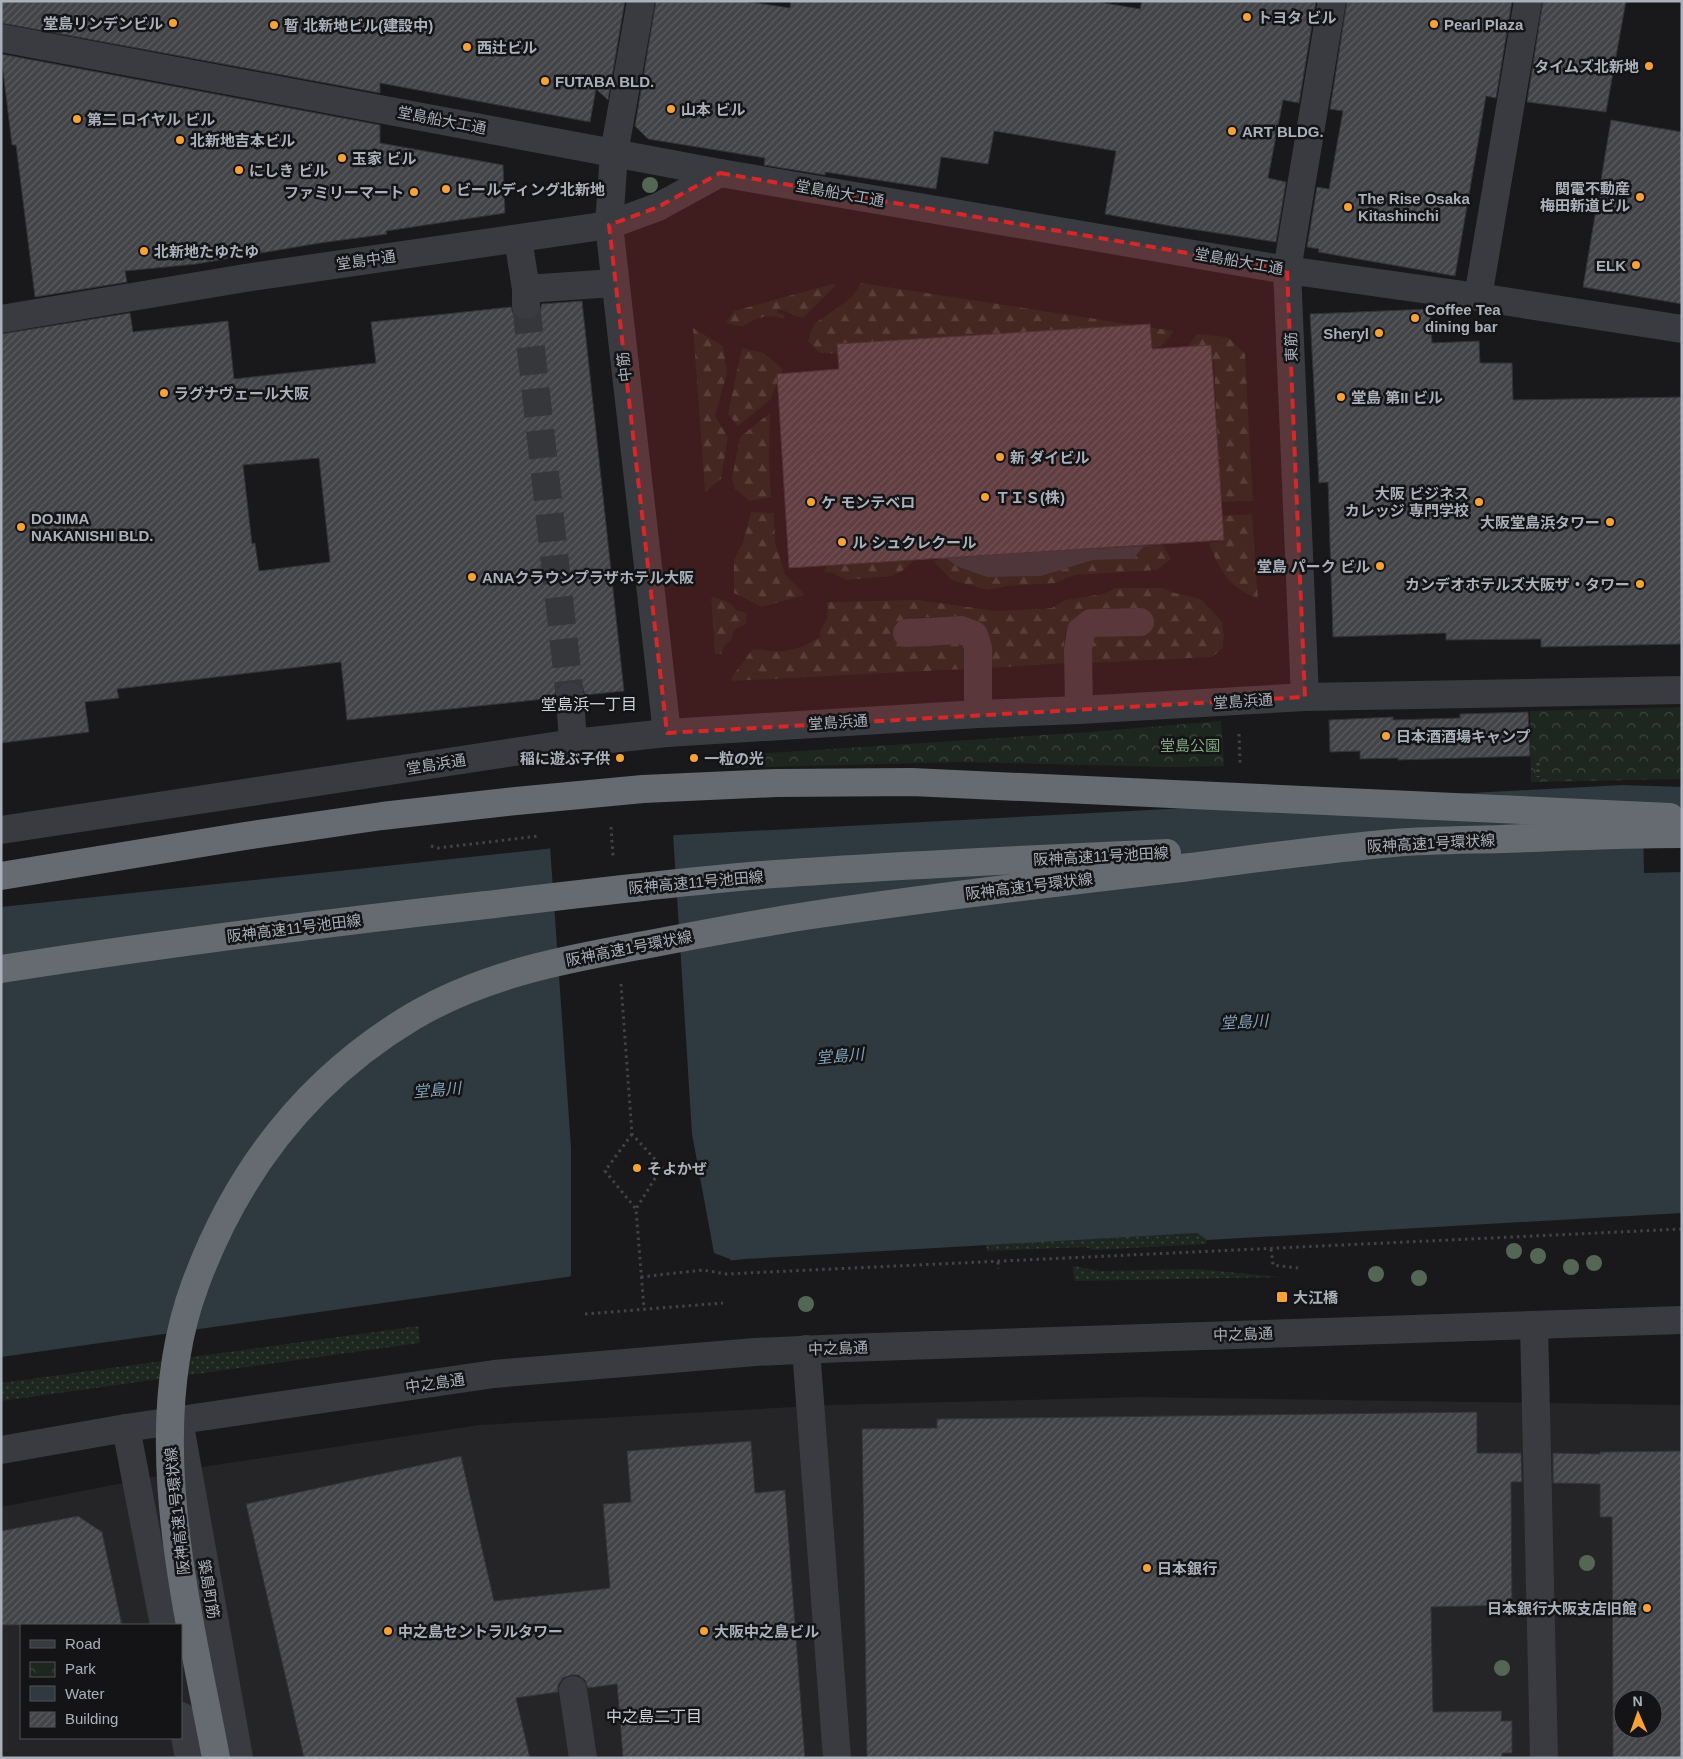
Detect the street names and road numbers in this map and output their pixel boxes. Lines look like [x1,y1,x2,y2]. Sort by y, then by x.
street label: 堂島船大工通 [396,103,488,137]
street label: 堂島船大工通 [794,177,886,209]
street label: 堂島船大工通 [1193,245,1285,277]
street label: 堂島中通 [335,247,397,273]
street label: 東筋 [1282,332,1300,362]
street label: 中筋 [614,351,634,383]
street label: 堂島浜通 [1212,690,1274,712]
street label: 堂島浜通 [807,711,869,733]
street label: 堂島浜通 [405,751,467,777]
street label: 阪神高速1号環状線 [1366,831,1496,855]
street label: 阪神高速11号池田線 [1033,844,1169,868]
street label: 阪神高速11号池田線 [628,868,764,896]
street label: 阪神高速1号環状線 [964,870,1094,902]
street label: 阪神高速11号池田線 [226,911,362,945]
street label: 阪神高速1号環状線 [564,927,694,969]
street label: 中之島通 [1213,1324,1273,1344]
street label: 中之島通 [808,1338,868,1358]
street label: 中之島通 [404,1370,466,1396]
street label: 阪神高速1号環状線 [162,1446,192,1576]
street label: 築島町筋 [195,1558,223,1620]

